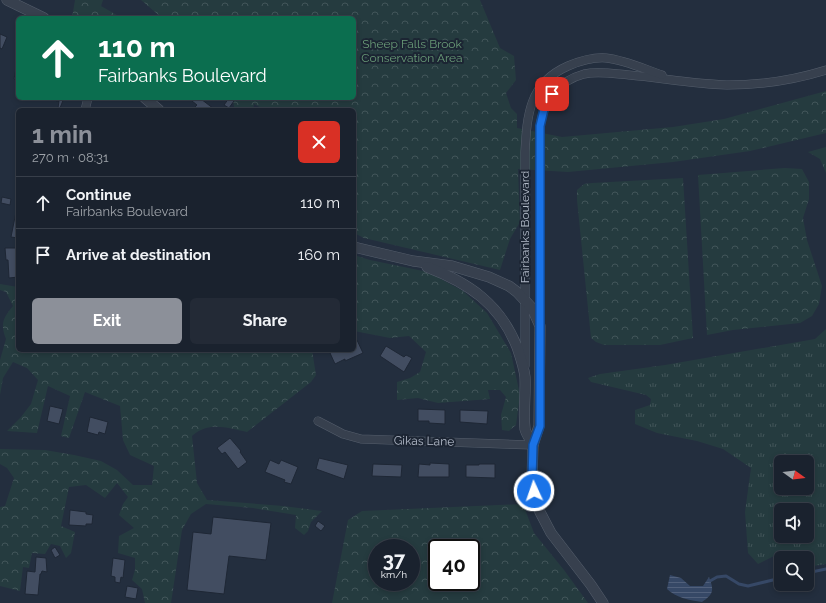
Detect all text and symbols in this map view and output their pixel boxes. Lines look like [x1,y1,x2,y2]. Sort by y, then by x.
text: 110 m [98,31,176,64]
icon: ahead [32,32,84,84]
park label: Sheep Falls Brook Conservation Area [361,37,463,65]
text: Fairbanks Boulevard [98,65,267,86]
pin [535,77,569,111]
icon: arrive [541,83,563,105]
text: 1 min [32,120,93,149]
button: close [298,121,340,163]
text: 270 m · 08:31 [32,150,109,165]
street label: Fairbanks Boulevard [518,171,532,283]
text: Continue [66,186,131,204]
icon: ahead [32,192,54,214]
text: 110 m [300,194,340,212]
text: Fairbanks Boulevard [66,204,188,219]
icon: arrive [32,244,54,266]
text: Arrive at destination [66,246,211,264]
text: 160 m [298,246,340,264]
button: Exit [32,298,182,344]
button: Share [190,298,340,344]
street label: Gikas Lane [394,433,454,449]
north arrow [774,455,814,495]
map controls [774,455,814,591]
position arrow [513,470,555,512]
button: sound [774,503,814,543]
speed limit sign: 40 [428,539,480,591]
text: 37 [383,548,405,572]
button: search [774,551,814,591]
text: km/h [381,569,407,580]

